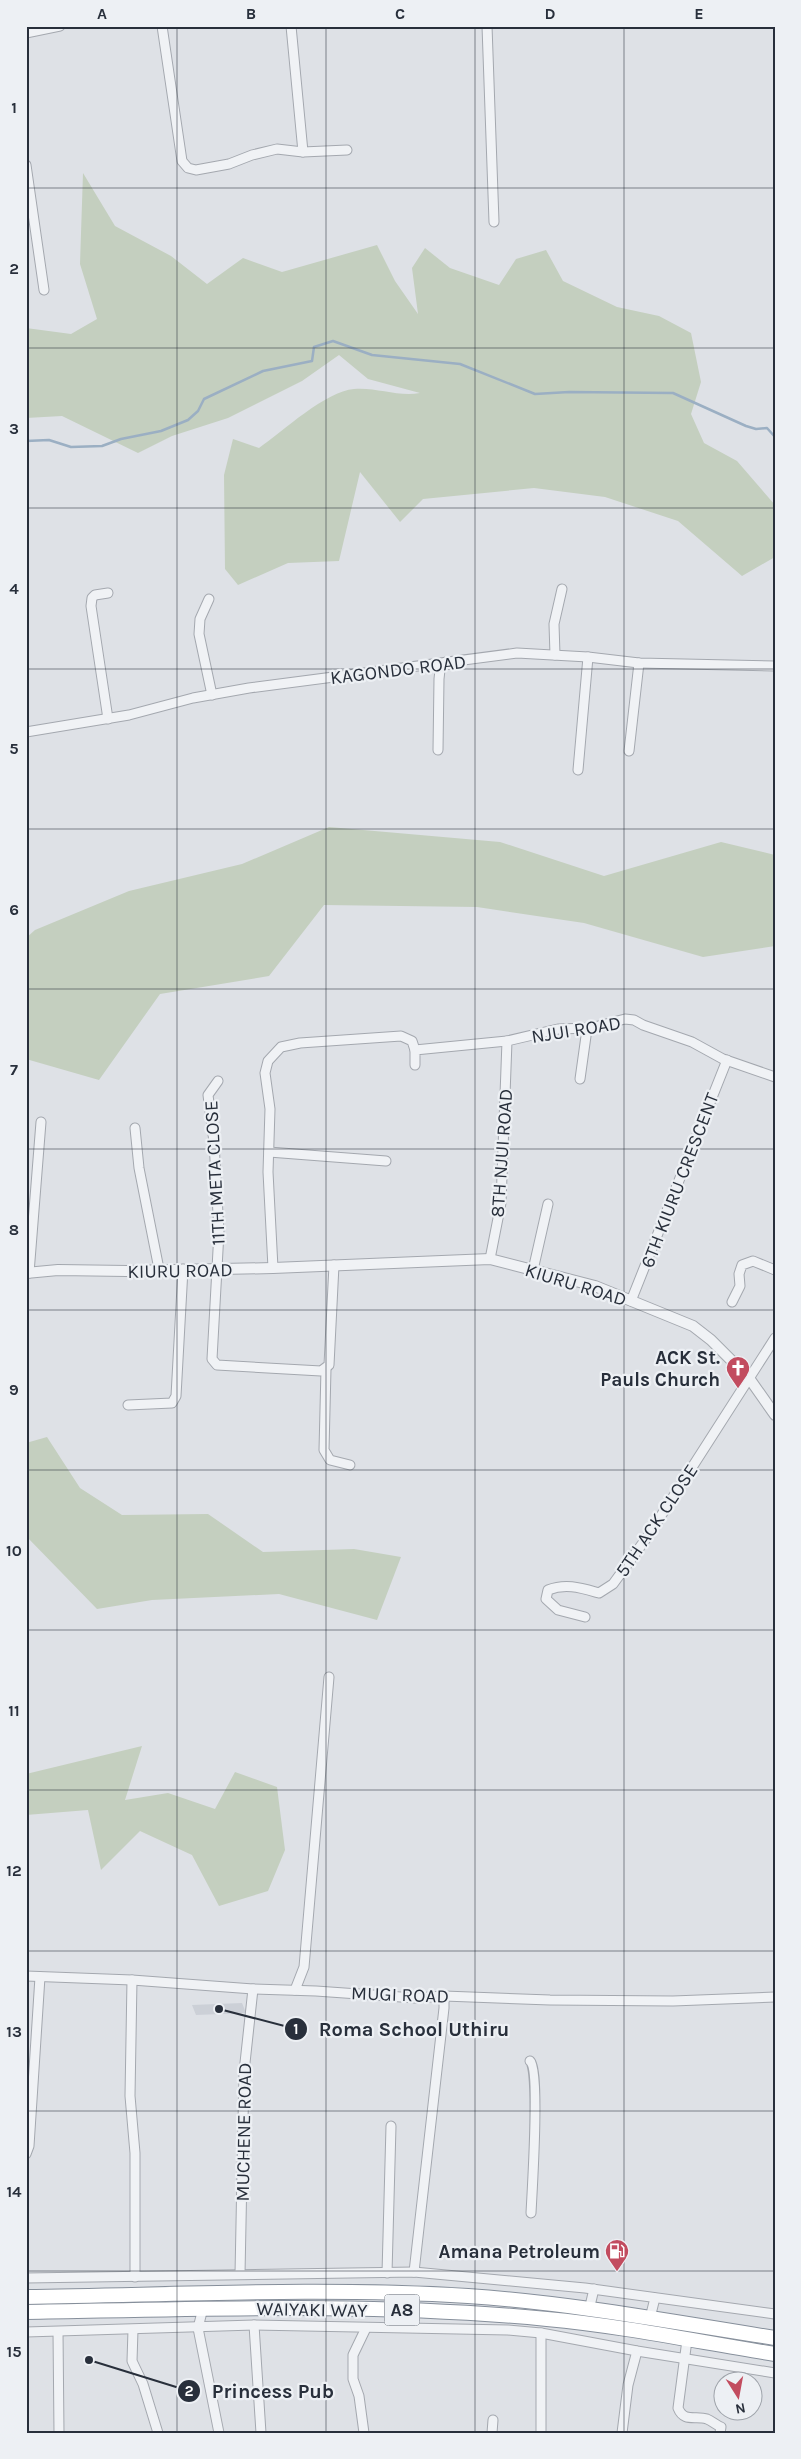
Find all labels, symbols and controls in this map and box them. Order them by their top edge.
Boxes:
text: A [97,4,107,23]
text: B [246,4,256,23]
text: C [395,4,405,23]
text: D [545,4,556,23]
text: E [694,4,704,23]
text: 1 [11,98,17,117]
text: 2 [9,259,19,278]
text: 3 [9,419,19,438]
text: 4 [9,579,19,598]
street label: KAGONDO ROAD [329,651,467,689]
text: 5 [9,739,19,758]
text: 6 [9,900,19,919]
street label: NJUI ROAD [530,1012,622,1048]
text: 7 [10,1060,18,1079]
street label: 8TH NJUI ROAD [487,1088,517,1218]
street label: 6TH KIURU CRESCENT [636,1089,724,1271]
street label: 11TH META CLOSE [200,1100,230,1246]
text: 8 [9,1220,19,1239]
street label: KIURU ROAD [127,1259,233,1283]
street label: KIURU ROAD [522,1259,629,1311]
place label: ACK St. Pauls Church [600,1347,720,1391]
church icon: ACK St. Pauls Church [725,1355,751,1389]
text: 9 [9,1380,19,1399]
street label: 5TH ACK CLOSE [611,1460,703,1581]
text: 10 [6,1541,22,1560]
text: 11 [8,1701,20,1720]
text: 12 [6,1861,22,1880]
street label: MUGI ROAD [351,1982,449,2008]
callout: Roma School Uthiru [283,2011,519,2046]
text: Roma School Uthiru [319,2018,509,2041]
text: 1 [293,2020,299,2038]
text: 13 [6,2022,22,2041]
street label: MUCHENE ROAD [232,2062,256,2202]
text: 14 [6,2182,22,2201]
fuel station icon: Amana Petroleum [604,2238,630,2272]
place label: Amana Petroleum [439,2241,600,2263]
road number: A8 [384,2294,420,2326]
street label: WAIYAKI WAY [256,2298,368,2322]
text: 15 [6,2342,22,2361]
north arrow [714,2372,764,2422]
callout: Princess Pub [177,2373,344,2408]
text: Princess Pub [212,2380,334,2403]
text: 2 [184,2382,194,2400]
text: N [734,2399,747,2418]

